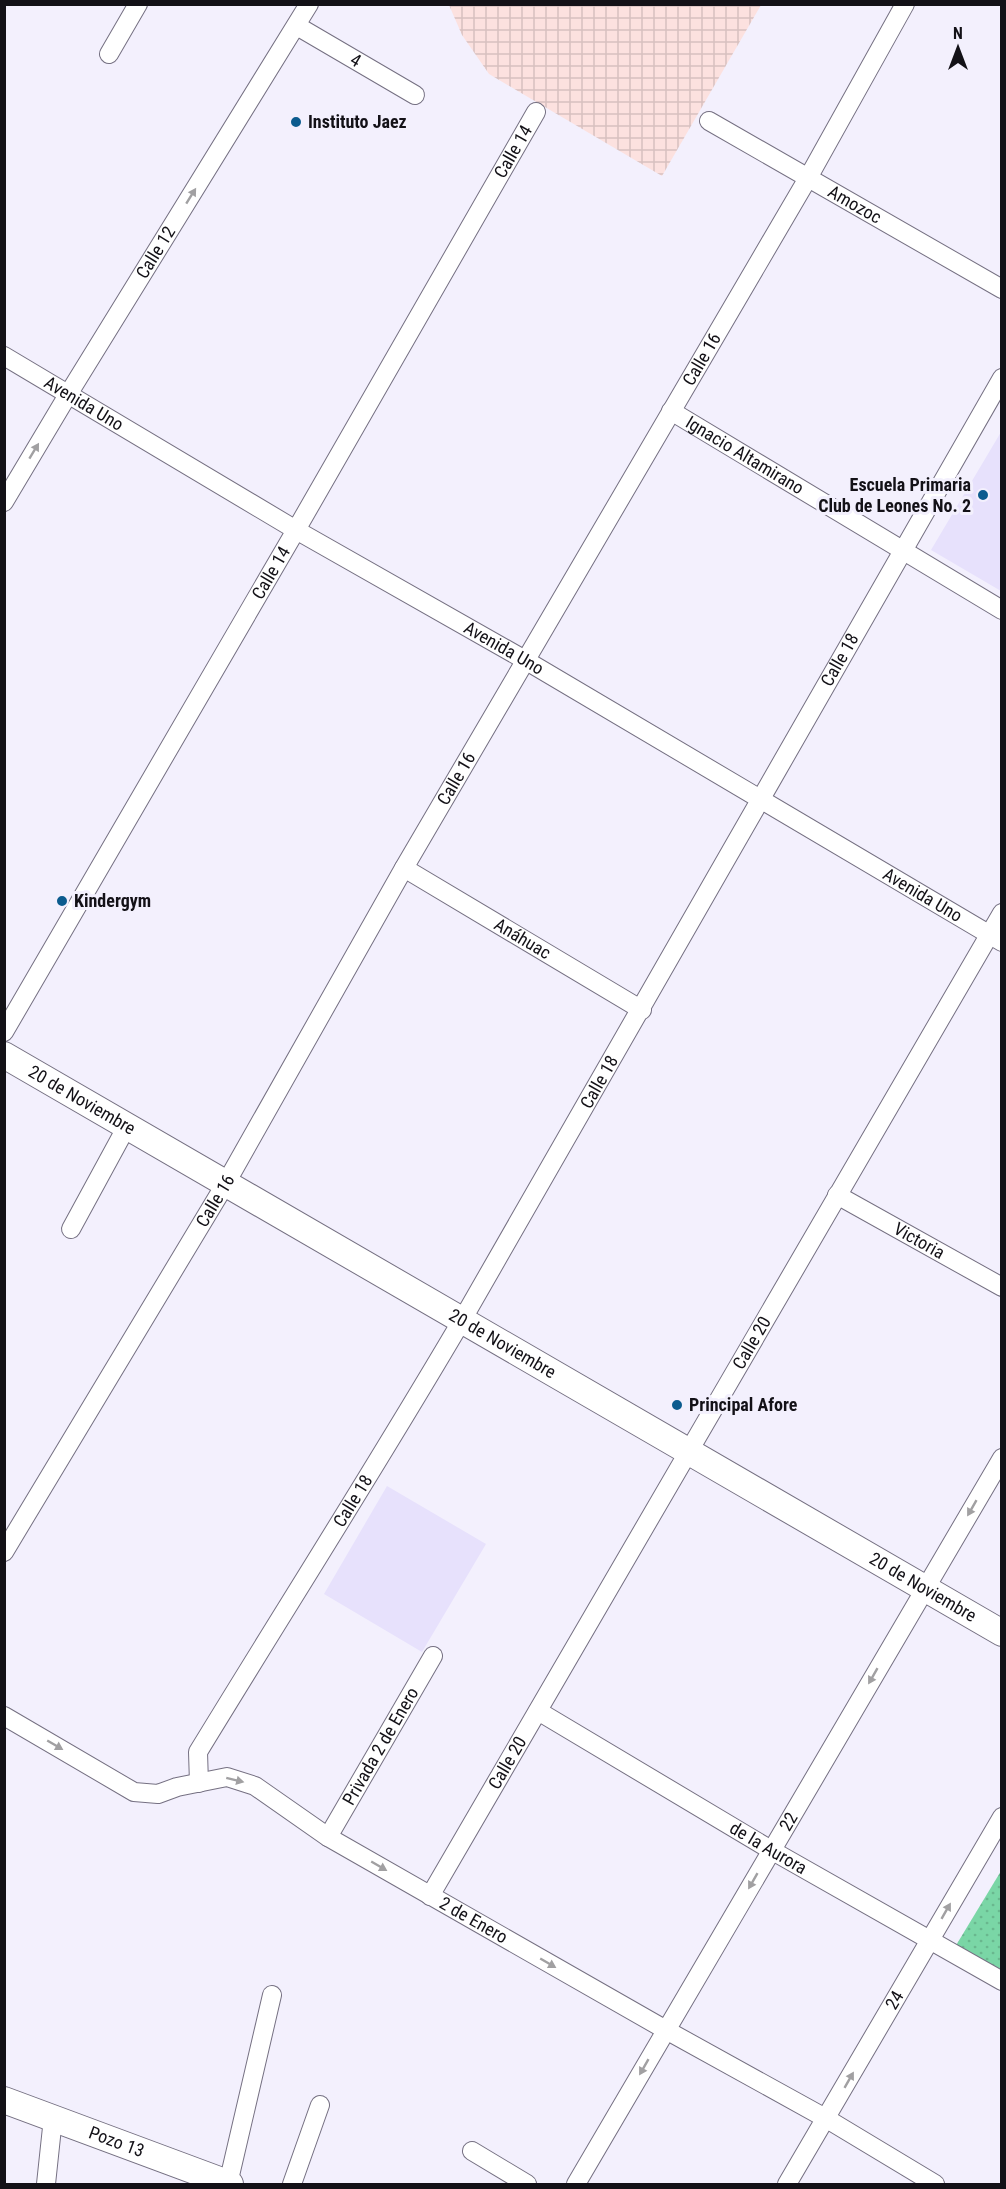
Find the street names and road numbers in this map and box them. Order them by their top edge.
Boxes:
street label: 4 [347,49,365,71]
street label: Calle 14 [489,121,536,182]
street label: Amozoc [825,181,885,228]
street label: Calle 12 [131,222,179,282]
street label: Calle 16 [678,329,725,389]
street label: Avenida Uno [41,372,128,435]
street label: Ignacio Altamirano [682,411,808,498]
street label: Calle 14 [247,543,294,603]
street label: Avenida Uno [461,617,548,679]
street label: Calle 18 [816,629,863,690]
street label: Calle 16 [432,748,479,808]
street label: Avenida Uno [879,863,966,926]
street label: Anáhuac [491,913,555,963]
street label: Calle 18 [575,1052,622,1112]
street label: 20 de Noviembre [25,1061,139,1139]
street label: Calle 16 [191,1171,239,1230]
street label: Victoria [890,1218,948,1263]
street label: 20 de Noviembre [446,1304,560,1382]
street label: Calle 20 [728,1312,775,1373]
street label: Calle 18 [328,1471,377,1531]
street label: 20 de Noviembre [866,1548,980,1626]
street label: Privada 2 de Enero [338,1683,423,1809]
street label: Calle 20 [483,1733,531,1793]
street label: 22 [775,1808,802,1834]
street label: de la Aurora [726,1817,811,1878]
street label: 2 de Enero [436,1892,512,1947]
street label: 24 [881,1987,908,2013]
street label: Pozo 13 [86,2121,147,2161]

